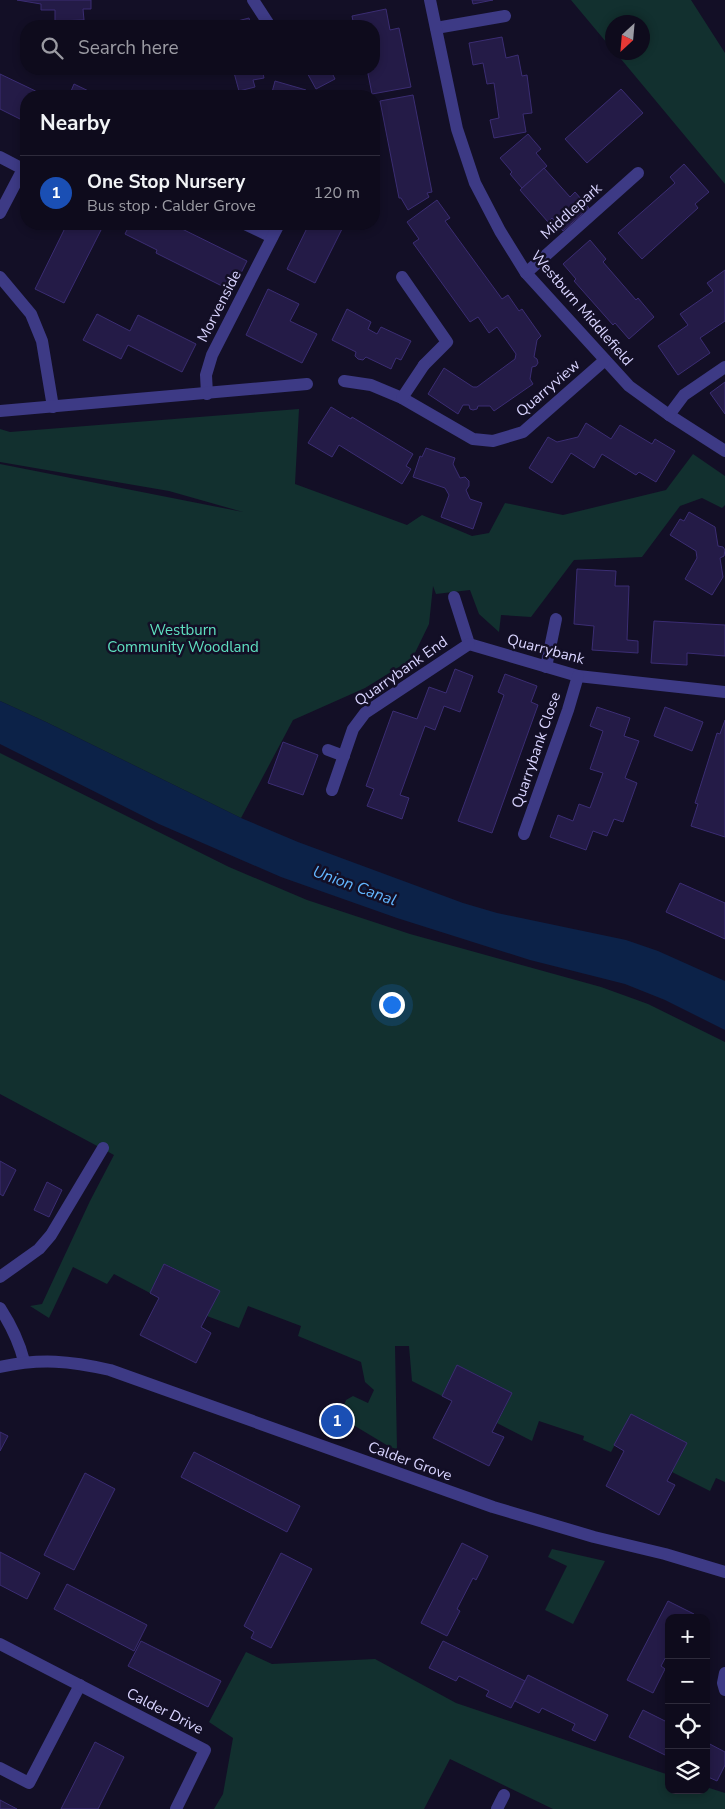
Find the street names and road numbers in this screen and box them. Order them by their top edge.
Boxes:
street label: Middlepark [536,178,606,244]
street label: Westburn Middlefield [526,246,638,370]
street label: Morvenside [192,266,246,346]
street label: Quarryview [512,354,585,421]
street label: Quarrybank [505,629,587,669]
street label: Quarrybank End [350,631,452,711]
street label: Quarrybank Close [507,689,565,811]
street label: Calder Grove [365,1437,455,1485]
street label: Calder Drive [123,1683,207,1739]

